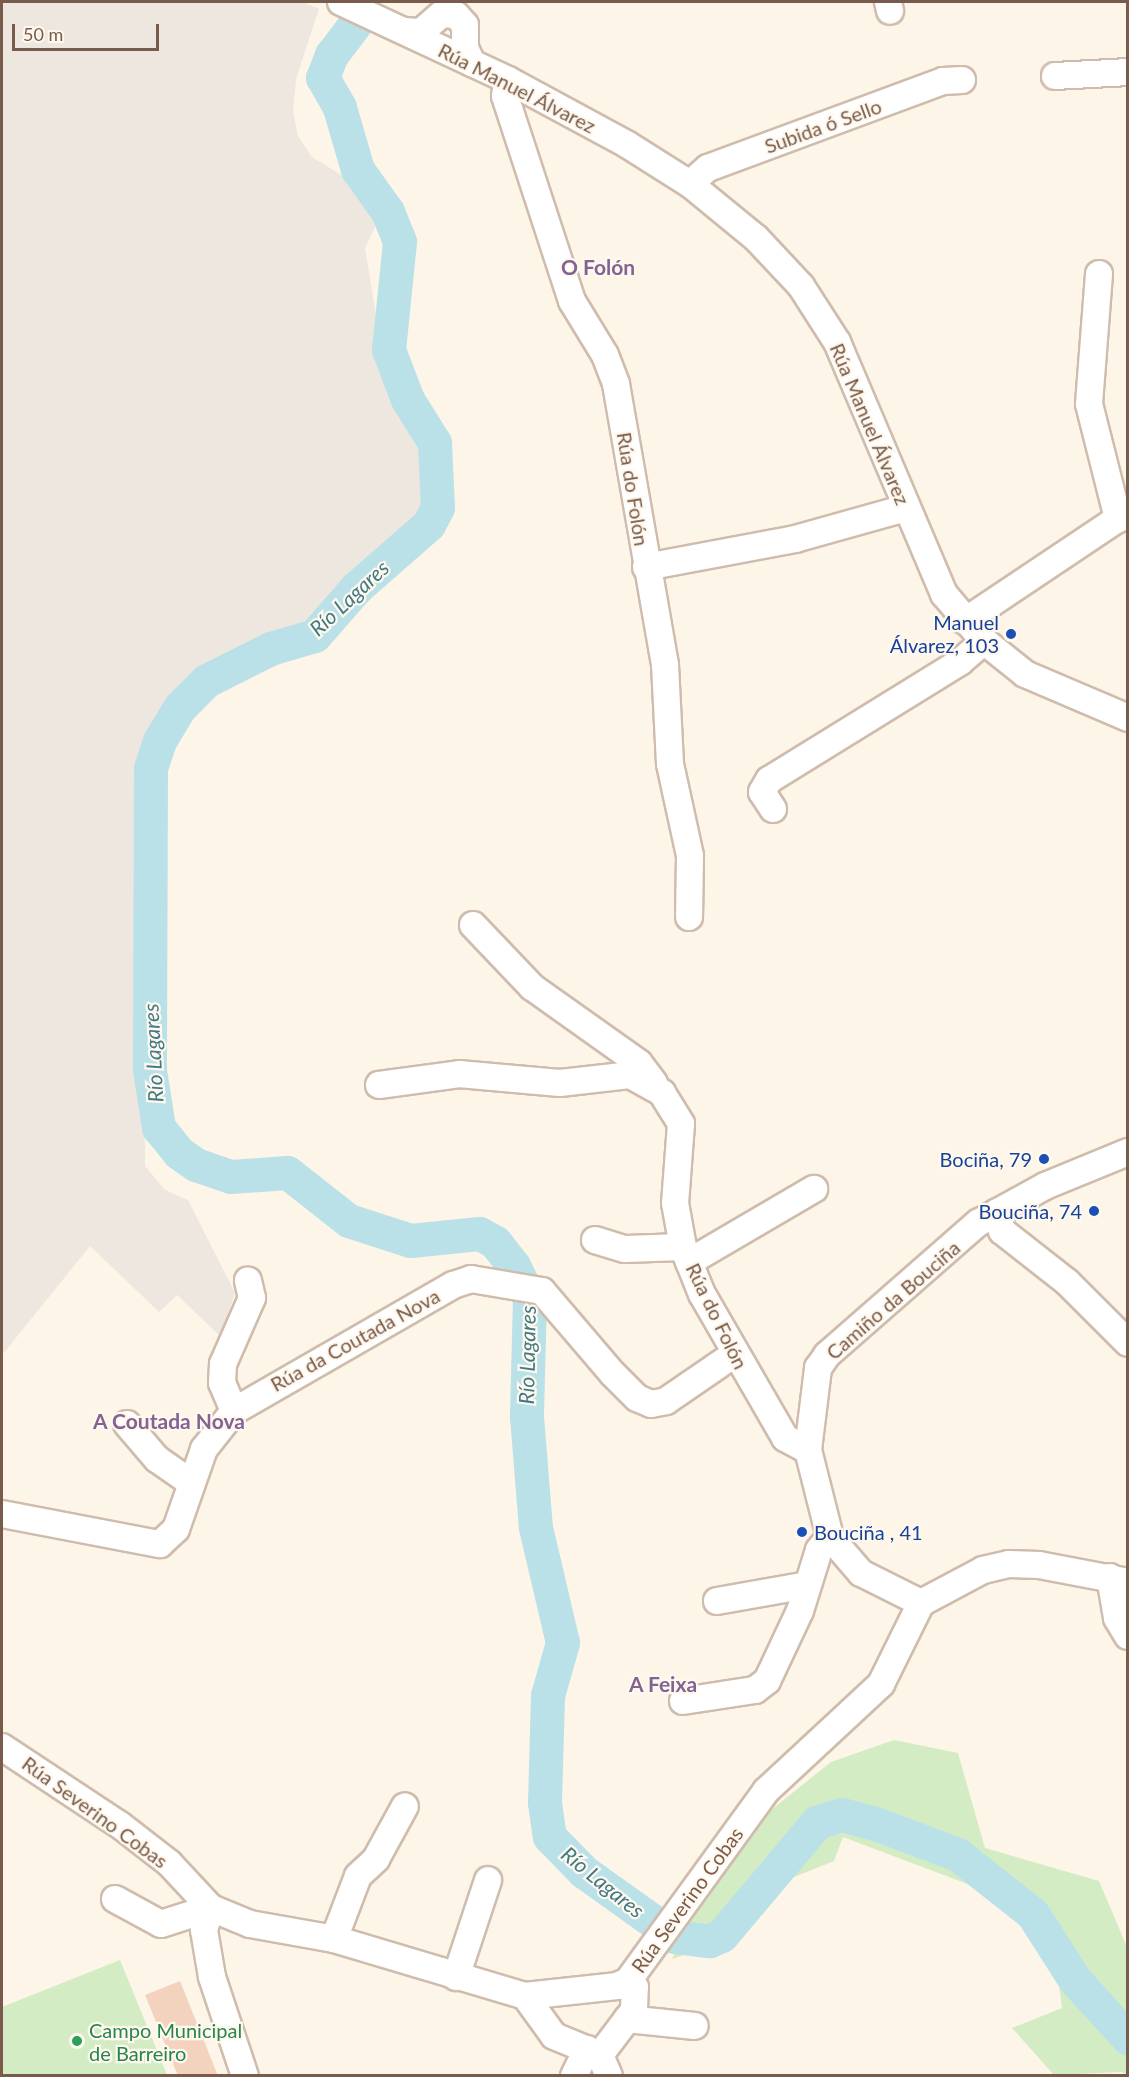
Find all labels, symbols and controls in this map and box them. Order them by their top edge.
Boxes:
scale bar [15,12,162,50]
text: 50 m [23,23,63,45]
street label: Rúa Manuel Álvarez [434,38,600,138]
street label: Subida ó Sello [761,94,885,158]
district label: O Folón [561,254,635,280]
street label: Rúa Manuel Álvarez [825,339,915,509]
street label: Rúa do Folón [612,430,654,548]
water label: Río Lagares [304,555,394,641]
place label: Manuel Álvarez, 103 [890,610,999,657]
marker: Manuel Álvarez, 103 [1004,627,1018,641]
water label: Río Lagares [138,1003,168,1103]
place label: Bociña, 79 [940,1147,1032,1171]
marker: Bociña, 79 [1037,1152,1051,1166]
place label: Bouciña, 74 [978,1199,1082,1223]
marker: Bouciña, 74 [1087,1204,1101,1218]
street label: Camiño da Bouciña [821,1235,965,1365]
street label: Rúa do Folón [681,1259,753,1373]
street label: Rúa da Coutada Nova [266,1284,444,1396]
water label: Río Lagares [514,1305,540,1405]
district label: A Coutada Nova [93,1408,245,1434]
place label: Bouciña , 41 [814,1520,923,1544]
marker: Bouciña , 41 [795,1525,809,1539]
district label: A Feixa [629,1671,697,1697]
street label: Rúa Severino Cobas [18,1751,172,1873]
street label: Rúa Severino Cobas [626,1823,748,1977]
water label: Río Lagares [557,1841,649,1923]
place label: Campo Municipal de Barreiro [89,2018,242,2065]
marker: Campo Municipal de Barreiro [70,2034,84,2048]

